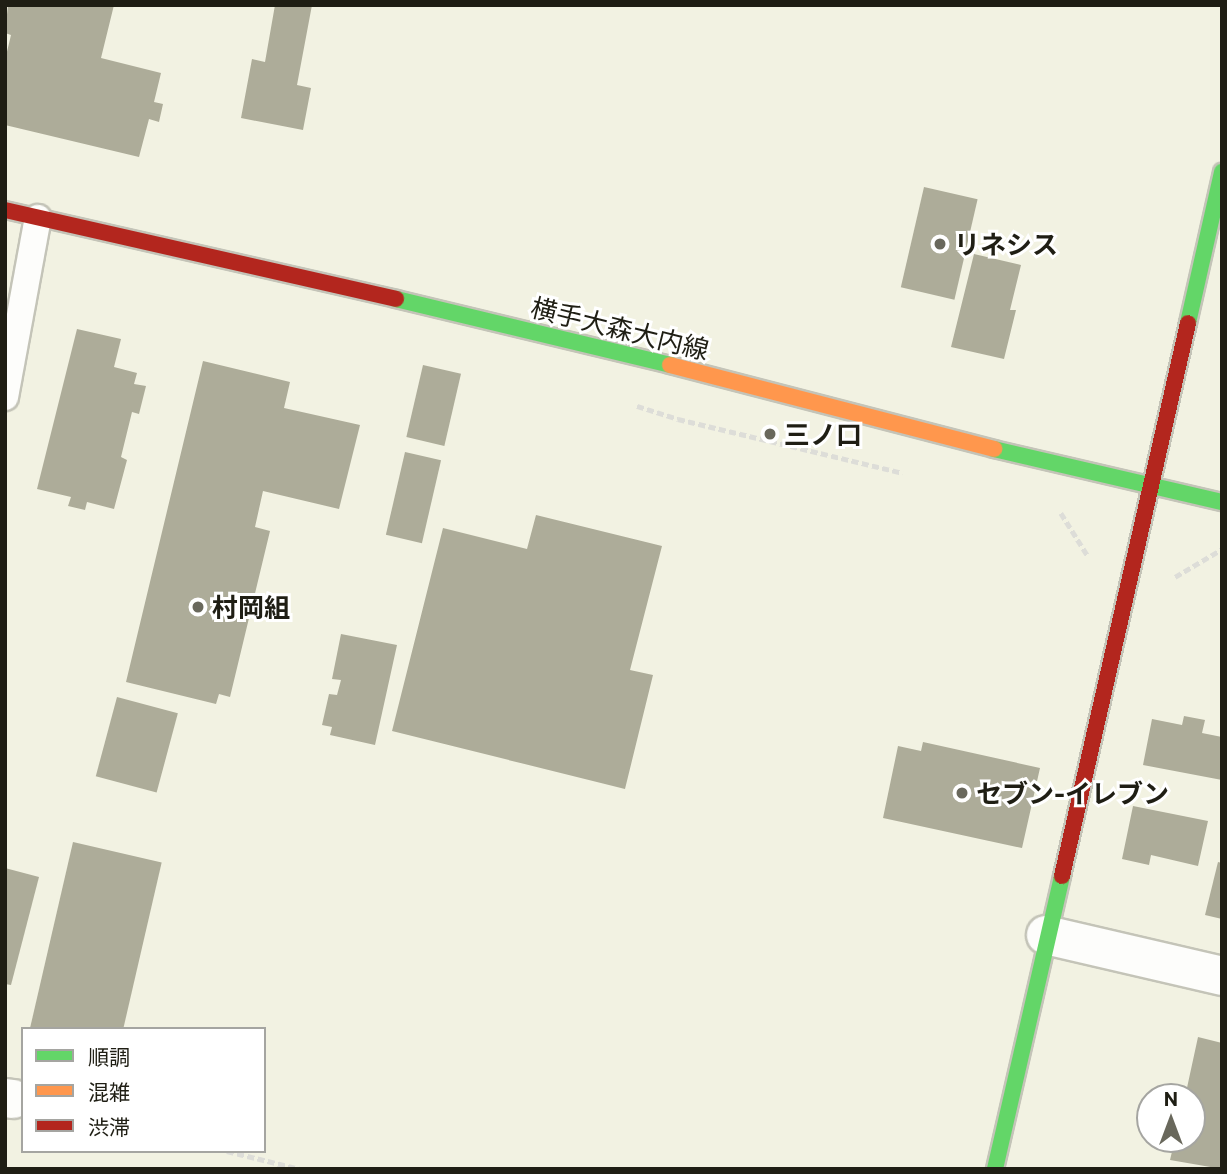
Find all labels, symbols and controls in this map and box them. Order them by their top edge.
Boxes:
place label: リネシス [954,228,1058,260]
marker: リネシス [932,236,948,252]
street label: 横手大森大内線 [528,291,712,365]
place label: 三ノ口 [784,418,862,450]
marker: 三ノ口 [762,426,778,442]
place label: 村岡組 [212,591,290,623]
marker: 村岡組 [190,599,206,615]
place label: セブン-イレブン [976,777,1169,809]
marker: セブン-イレブン [954,785,970,801]
legend [21,1027,266,1153]
text: 順調 [88,1044,130,1069]
text: 混雑 [88,1079,130,1104]
north arrow [1136,1083,1206,1153]
text: N [1164,1087,1178,1110]
text: 渋滞 [88,1114,130,1139]

